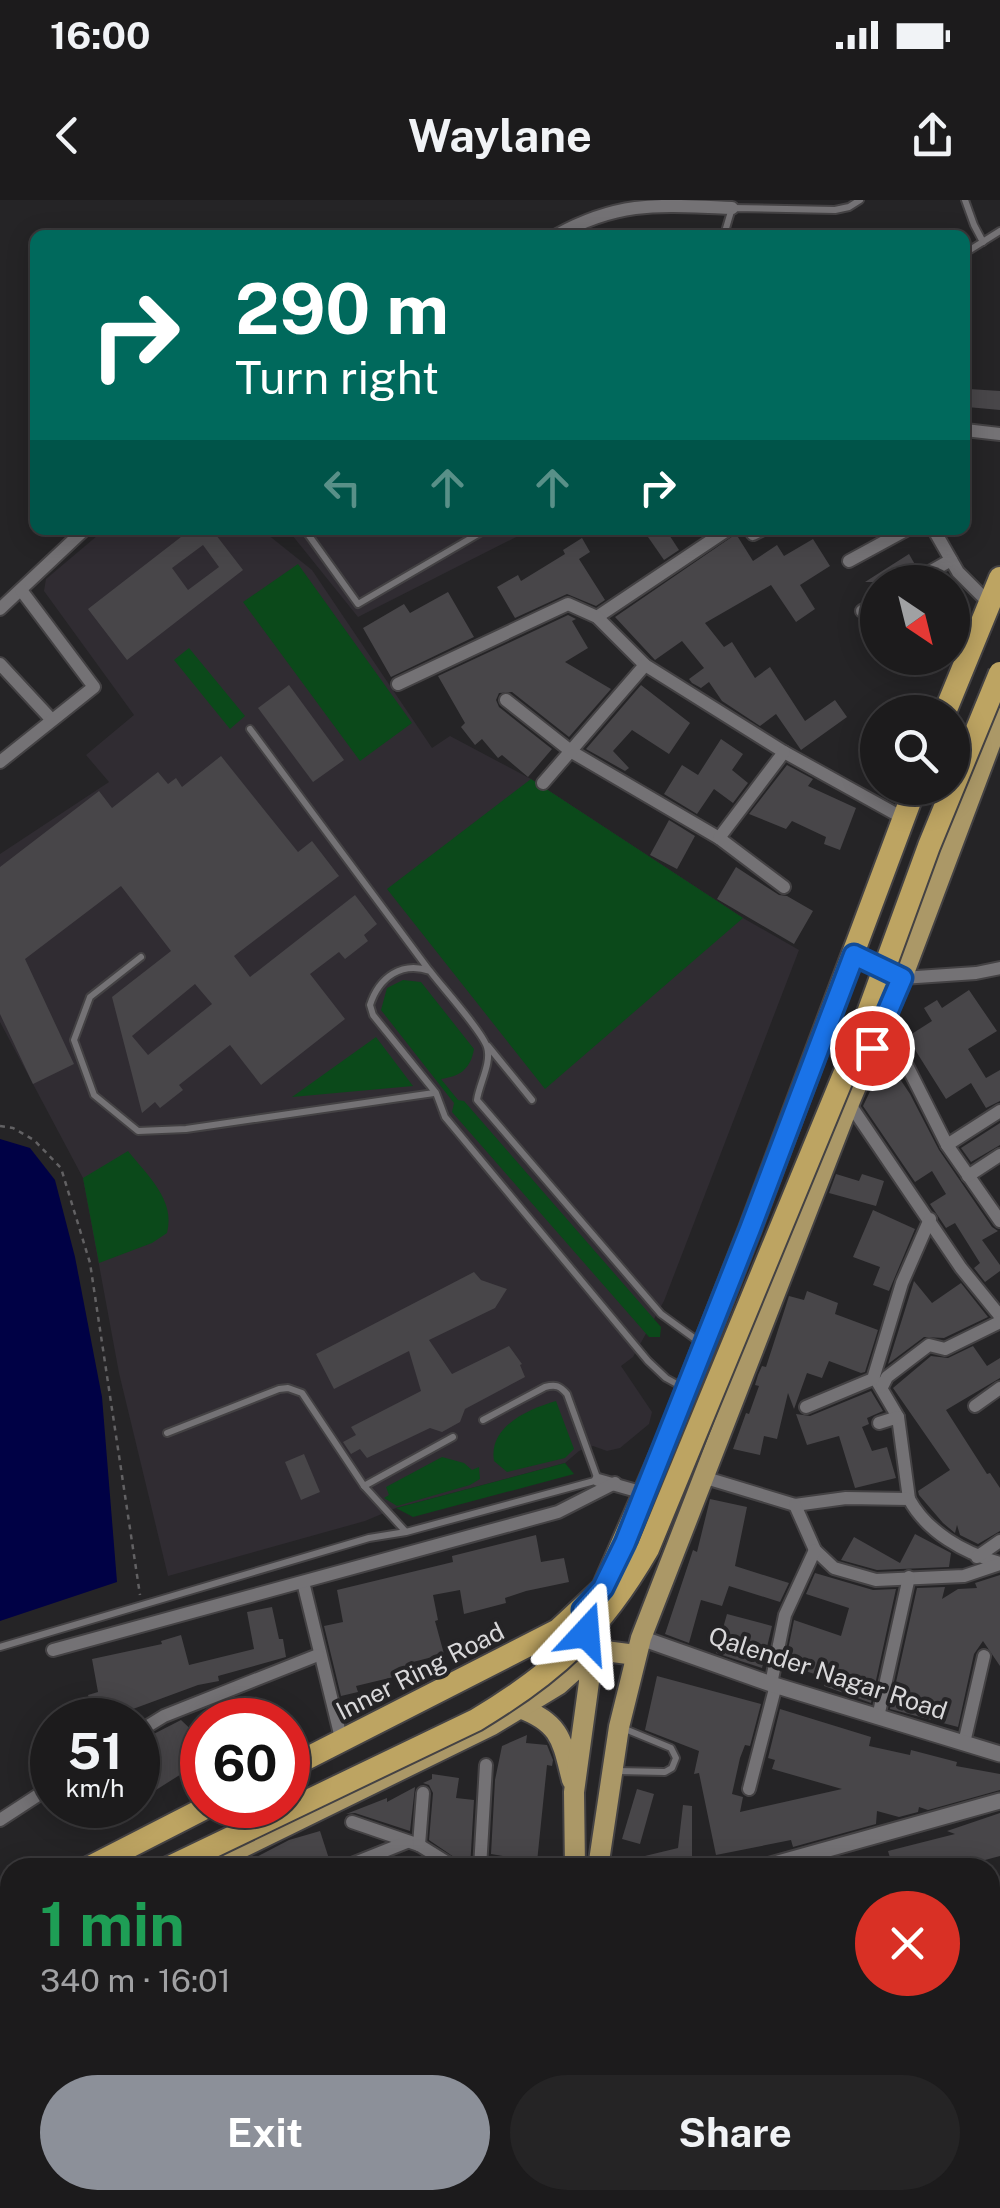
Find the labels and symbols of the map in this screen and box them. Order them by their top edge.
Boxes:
north arrow [860,565,970,675]
pin [830,1006,915,1091]
position arrow [534,1581,638,1685]
street label: Inner Ring Road [331,1616,509,1726]
street label: Qalender Nagar Road [705,1620,951,1726]
speed limit sign: 60 [180,1698,310,1828]

